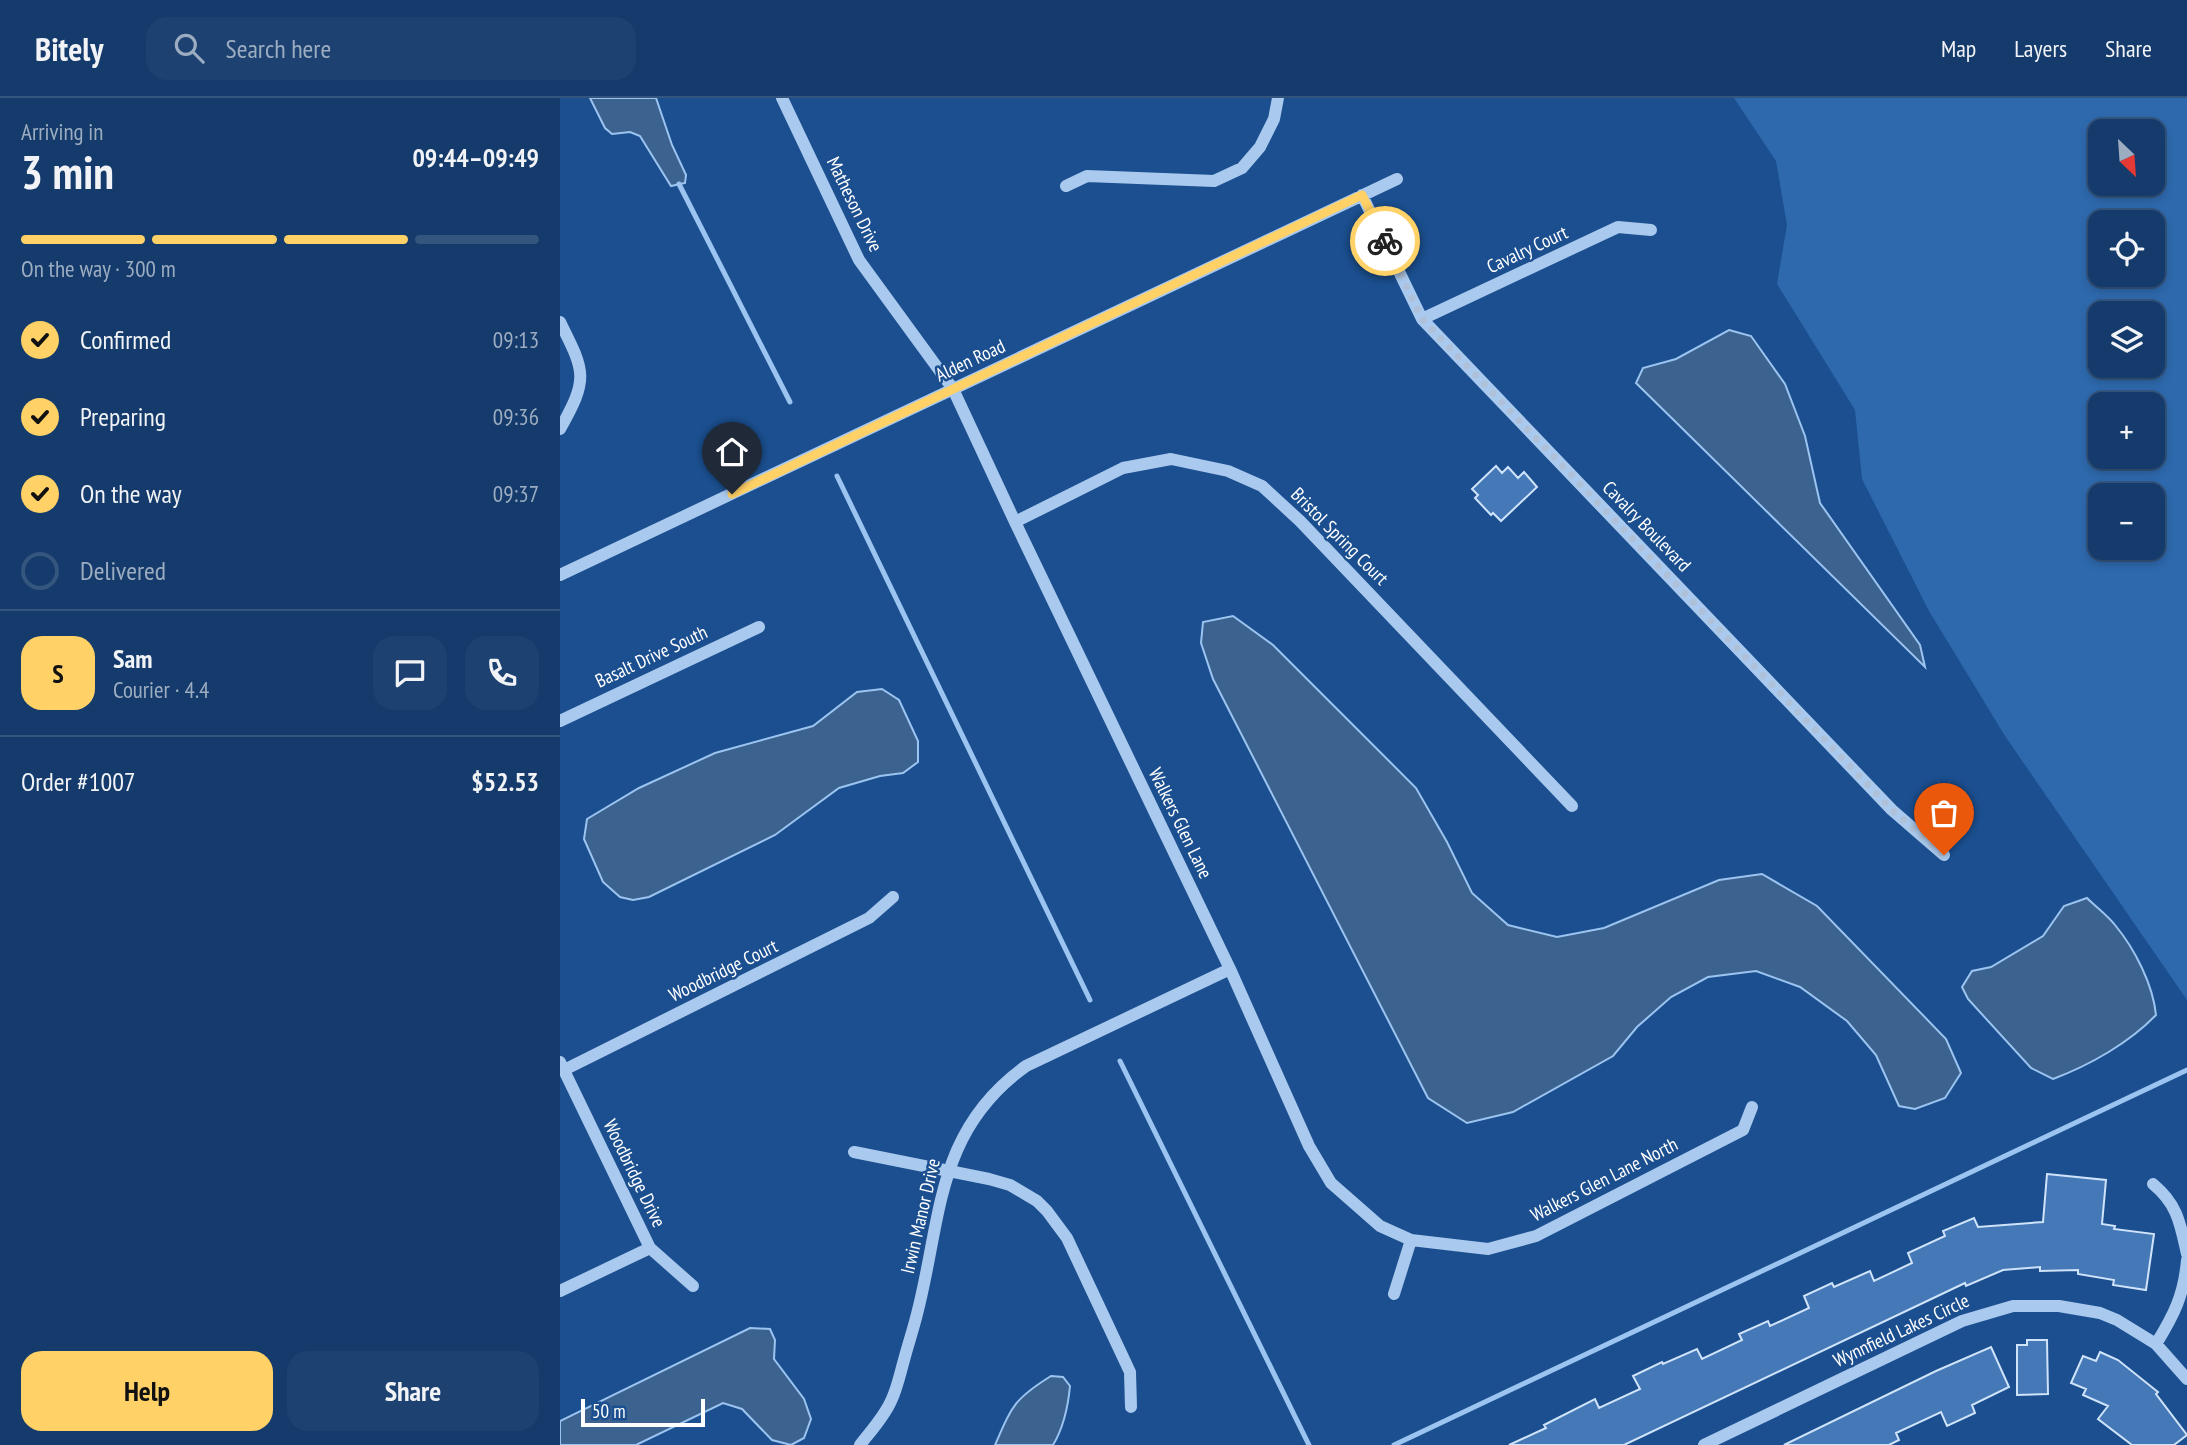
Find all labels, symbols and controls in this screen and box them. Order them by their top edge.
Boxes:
search box [146,17,636,80]
text: Bitely [35,27,104,70]
icon: search [170,29,208,67]
text: Search here [226,32,331,65]
text: Map [1941,33,1976,64]
text: Layers [2014,33,2067,64]
text: Share [2105,33,2152,64]
text: Arriving in [21,117,103,146]
north arrow [2088,119,2165,196]
map controls [2088,119,2165,560]
text: 09:44–09:49 [412,141,539,174]
text: 3 min [21,142,114,202]
street label: Matheson Drive [822,153,888,256]
courier [1350,206,1420,276]
button: locate [2088,210,2165,287]
street label: Cavalry Court [1483,219,1572,278]
icon: bike [1366,222,1404,260]
text: On the way · 300 m [21,254,176,283]
button: layers [2088,301,2165,378]
icon: check [21,321,59,359]
text: Confirmed [80,323,171,356]
text: 09:13 [493,325,539,354]
street label: Alden Road [931,333,1009,387]
button: + [2088,392,2165,469]
icon: check [21,398,59,436]
text: Preparing [80,400,166,433]
text: 09:36 [493,402,539,431]
pin [702,422,762,494]
icon: home [713,433,751,471]
icon: check [21,475,59,513]
street label: Cavalry Boulevard [1598,476,1696,576]
text: On the way [80,477,182,510]
text: 09:37 [493,479,539,508]
street label: Bristol Spring Court [1286,482,1394,590]
button: − [2088,483,2165,560]
text: Delivered [80,554,166,587]
street label: Basalt Drive South [591,620,711,692]
button: chat [373,636,447,710]
button: phone [465,636,539,710]
text: Sam [113,642,152,675]
text: S [52,657,64,690]
text: Courier · 4.4 [113,675,209,704]
street label: Walkers Glen Lane [1144,764,1218,882]
text: Order #1007 [21,765,136,798]
text: $52.53 [471,765,539,798]
pin [1914,783,1974,855]
icon: bag [1925,794,1963,832]
street label: Woodbridge Court [665,933,782,1007]
street label: Woodbridge Drive [599,1115,672,1231]
street label: Walkers Glen Lane North [1526,1132,1682,1226]
street label: Irwin Manor Drive [895,1156,945,1276]
street label: Wynnfield Lakes Circle [1829,1288,1973,1372]
button: Help [21,1351,273,1431]
button: Share [287,1351,539,1431]
scale bar [581,1396,705,1428]
text: 50 m [592,1399,626,1423]

